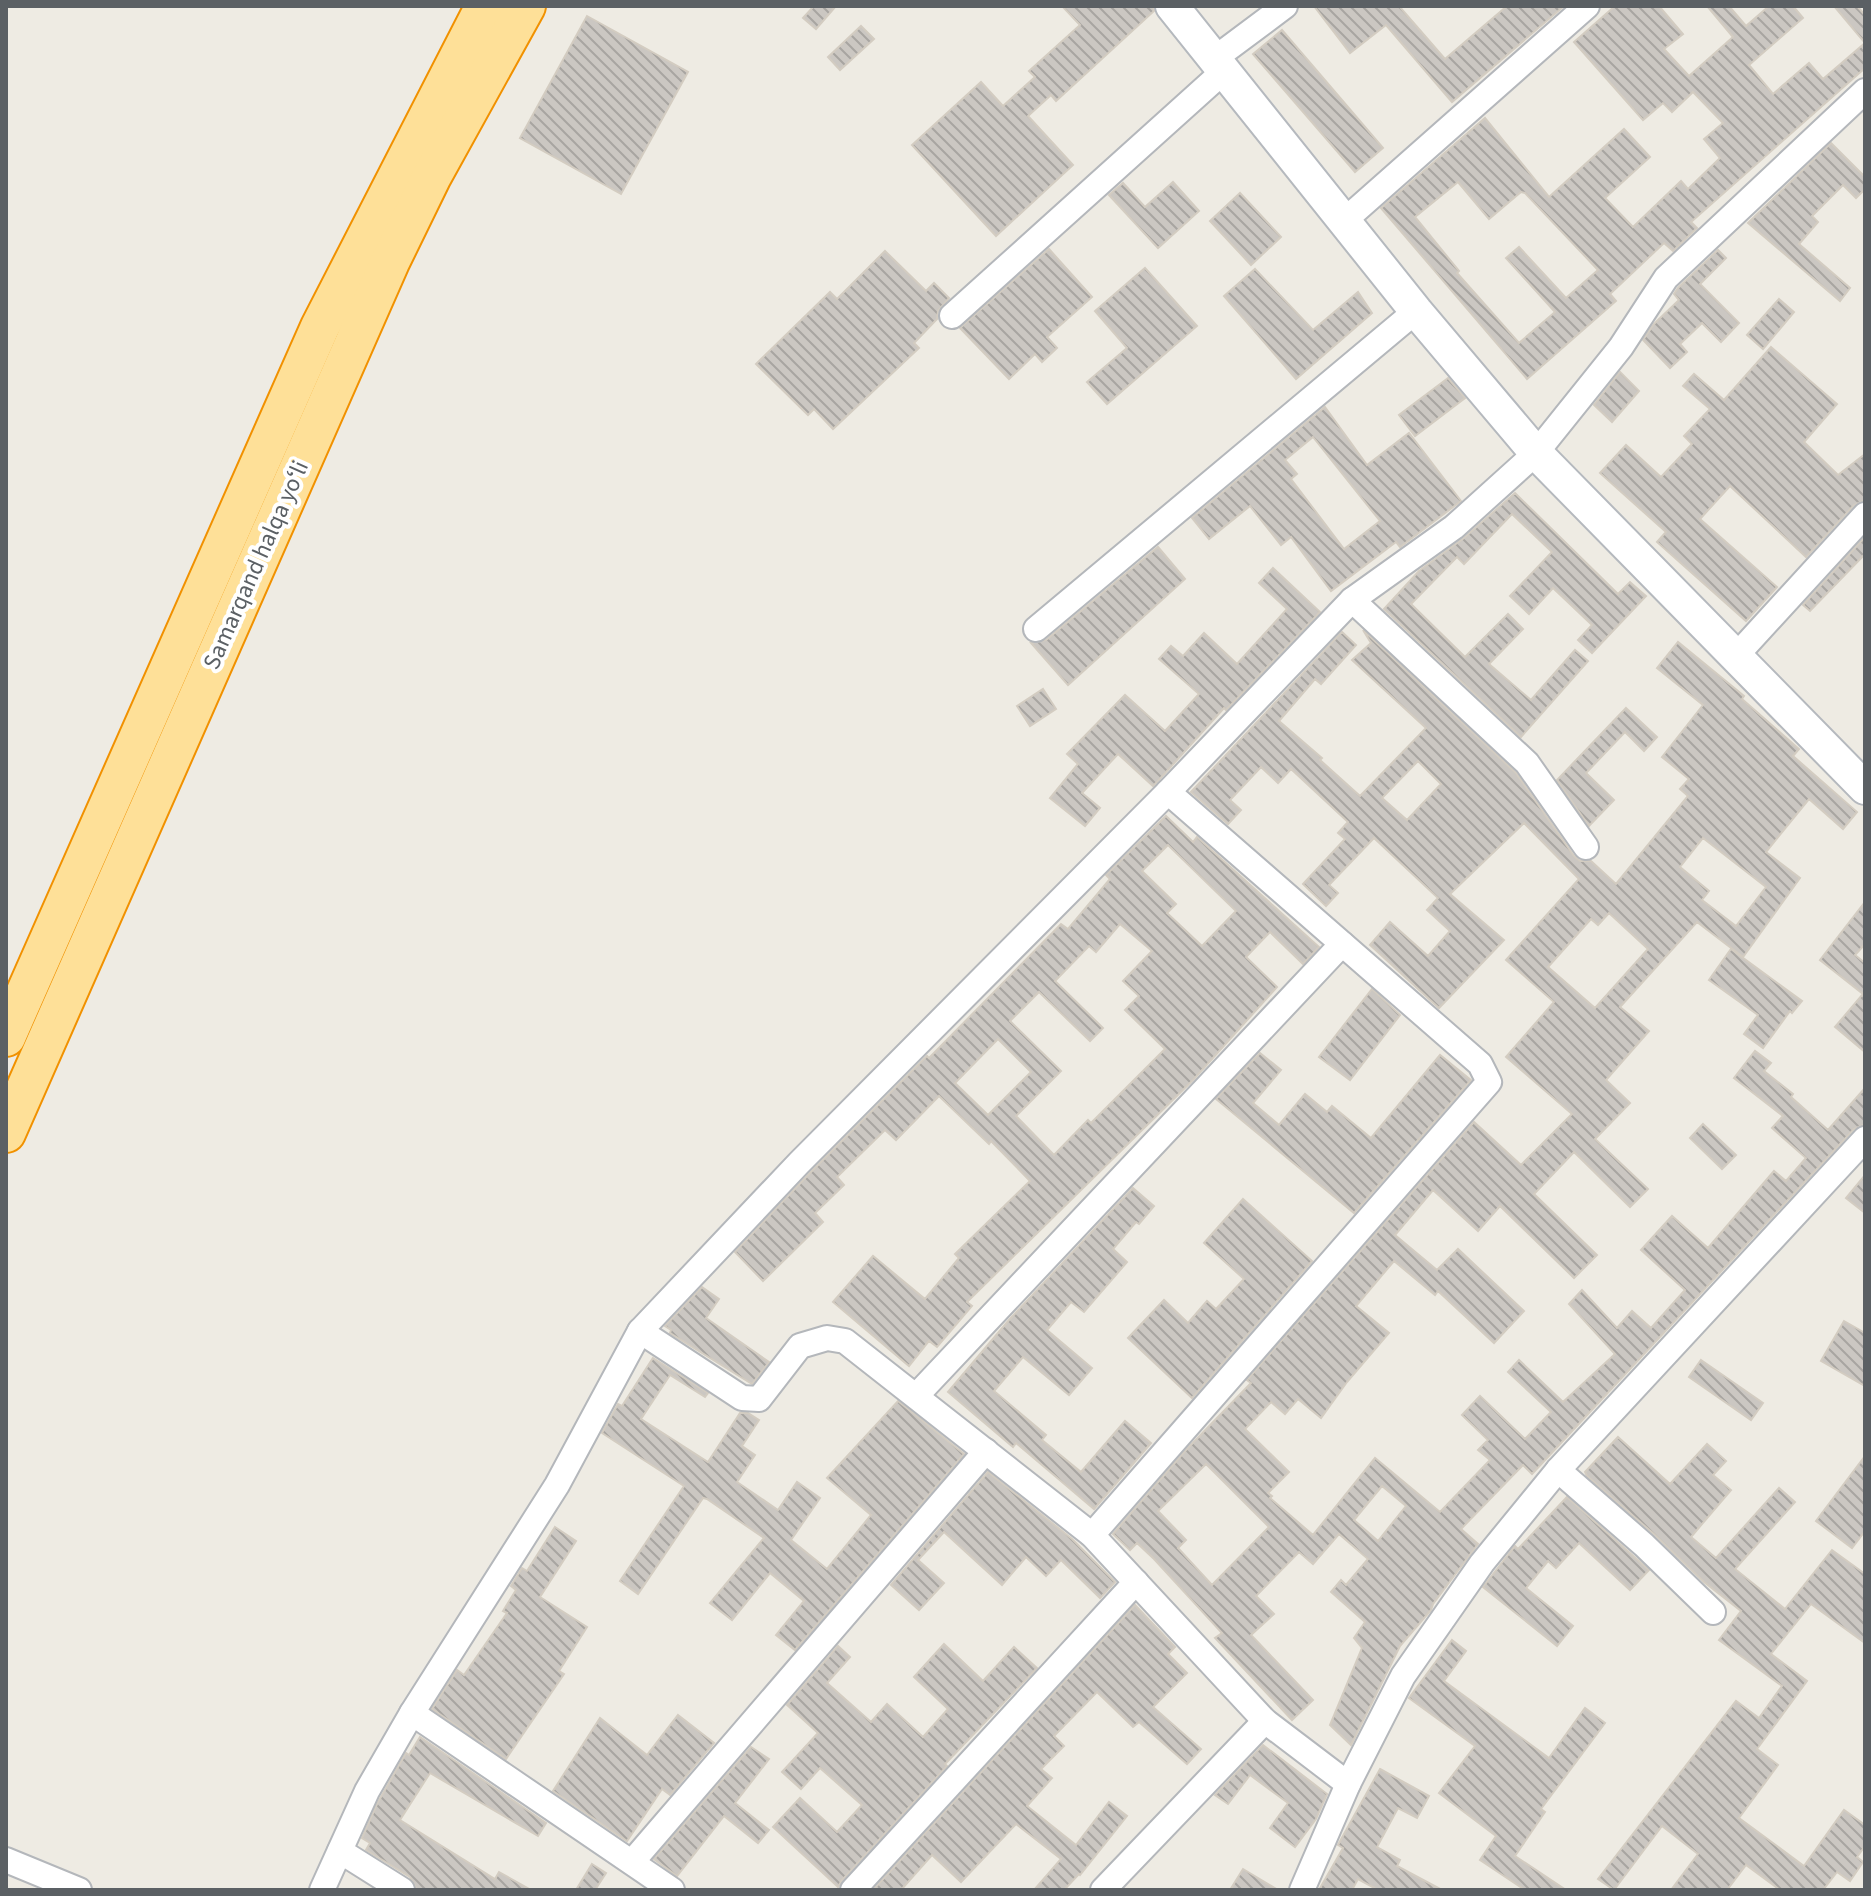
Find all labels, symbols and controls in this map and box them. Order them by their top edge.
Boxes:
street label: Samarqand halqa yoʻli [194,455,318,675]

